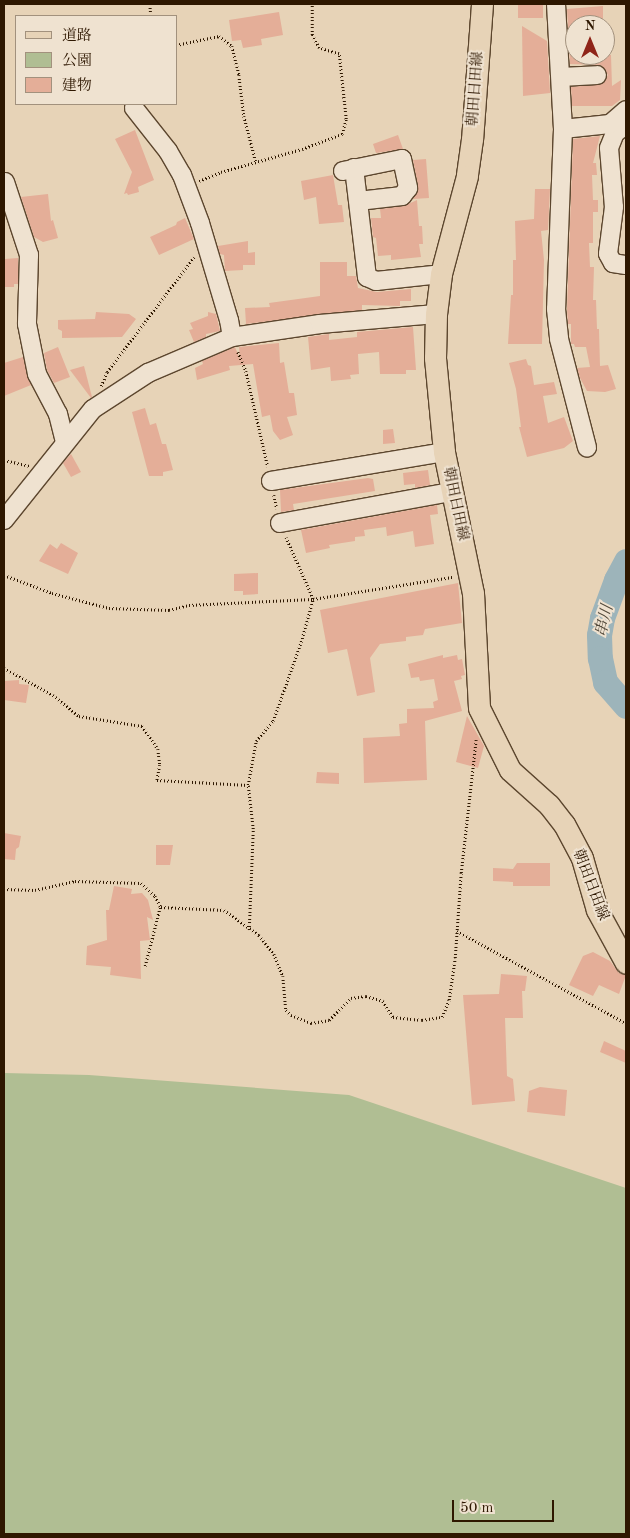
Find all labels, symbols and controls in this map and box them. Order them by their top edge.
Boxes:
legend [15,15,178,105]
north arrow [565,15,615,65]
text: N [585,19,595,33]
text: 道路 [62,29,92,44]
street label: 朝田日田線 [464,51,488,127]
text: 公園 [62,54,92,69]
text: 建物 [62,79,92,94]
street label: 朝田日田線 [438,465,472,543]
water label: 串川 [592,603,618,639]
street label: 朝田日田線 [568,847,612,923]
scale bar [455,1490,558,1522]
text: 50 m [460,1501,494,1516]

